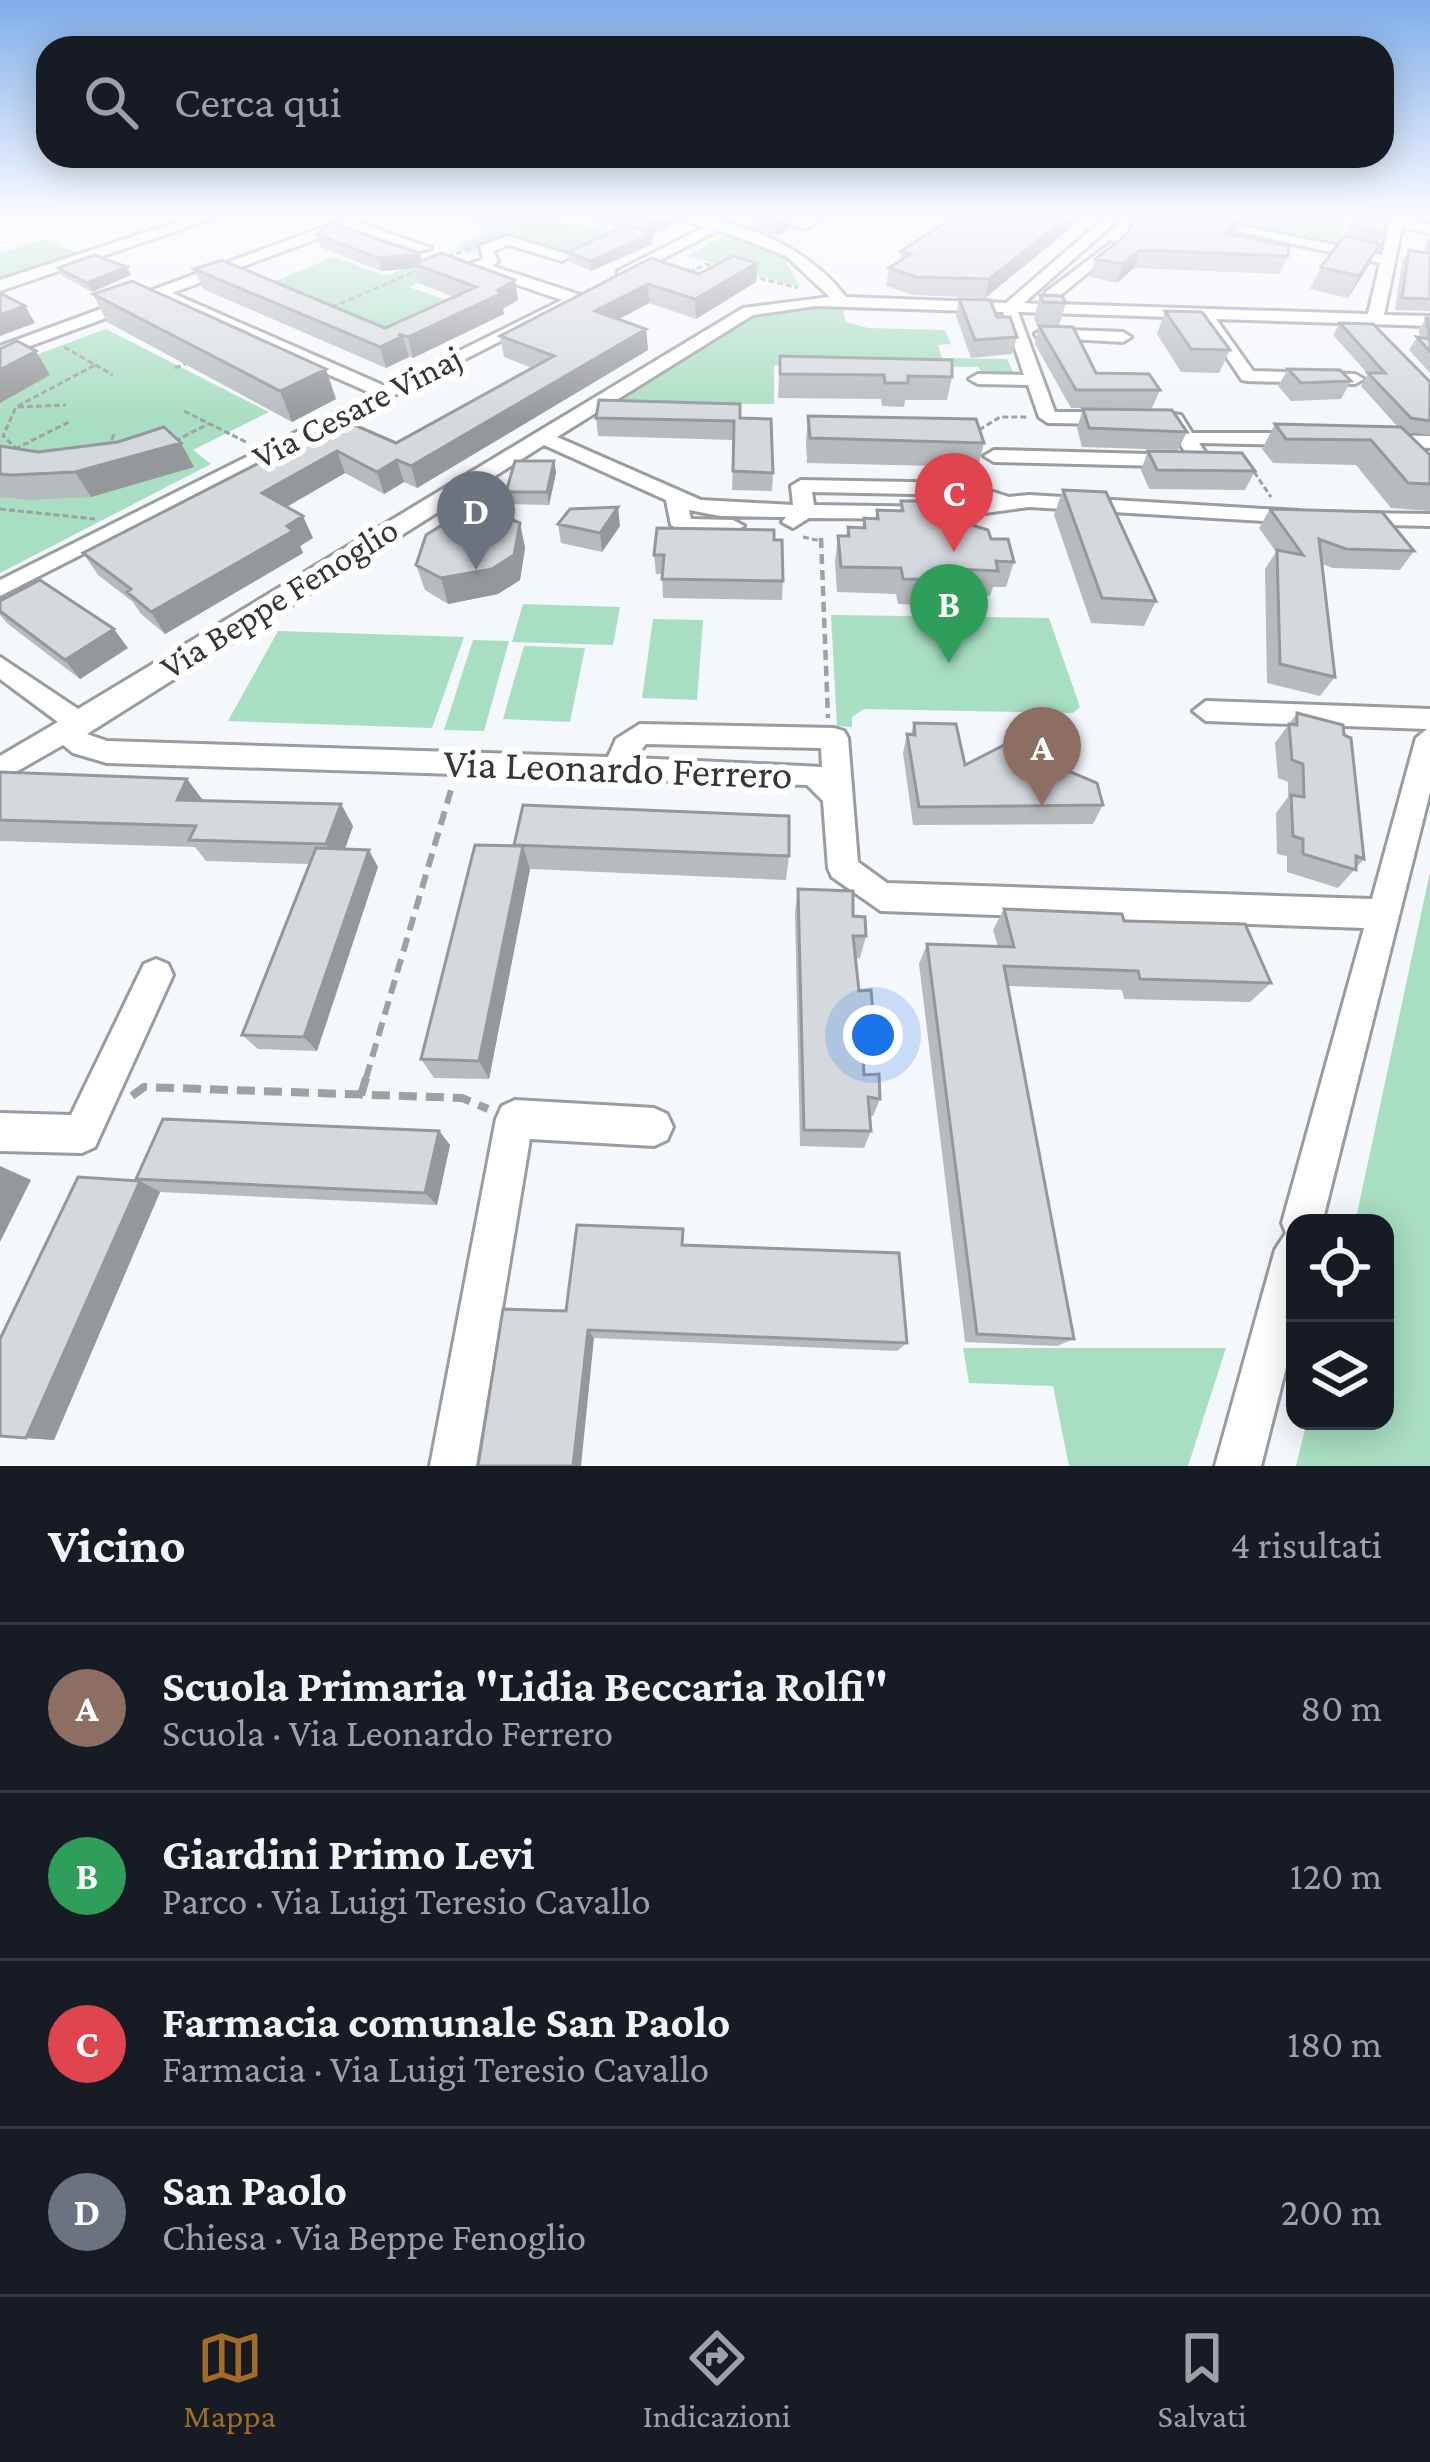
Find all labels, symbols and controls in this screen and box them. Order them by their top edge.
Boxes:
search box [36,36,1394,168]
icon: search [78,69,144,135]
text: Cerca qui [174,77,342,127]
street label: Via Cesare Vinaj [246,337,468,477]
pin: C [915,453,993,552]
pin: D [437,471,515,570]
street label: Via Beppe Fenoglio [153,509,405,687]
pin: B [910,564,988,663]
pin: A [1003,707,1081,806]
street label: Via Leonardo Ferrero [443,738,793,798]
your location [843,1005,903,1065]
map controls [1286,1214,1394,1430]
button: locate [1286,1214,1394,1322]
button: layers [1286,1322,1394,1430]
text: Vicino [48,1516,186,1573]
text: 4 risultati [1231,1523,1382,1566]
text: Scuola Primaria "Lidia Beccaria Rolfi" [162,1661,888,1711]
text: A [75,1686,99,1729]
text: 80 m [1300,1686,1382,1729]
text: Scuola · Via Leonardo Ferrero [162,1711,613,1754]
text: Giardini Primo Levi [162,1829,534,1879]
text: B [76,1854,98,1897]
text: 120 m [1290,1854,1382,1897]
text: Parco · Via Luigi Teresio Cavallo [162,1879,651,1922]
text: Farmacia comunale San Paolo [162,1997,731,2047]
text: C [75,2022,99,2065]
text: 180 m [1287,2022,1382,2065]
text: Farmacia · Via Luigi Teresio Cavallo [162,2047,709,2090]
text: San Paolo [162,2165,347,2215]
text: D [74,2190,100,2233]
text: 200 m [1281,2190,1382,2233]
text: Chiesa · Via Beppe Fenoglio [162,2215,586,2258]
tab: Mappa [183,2325,276,2434]
tab: Indicazioni [643,2325,791,2434]
tab: Salvati [1157,2325,1247,2434]

